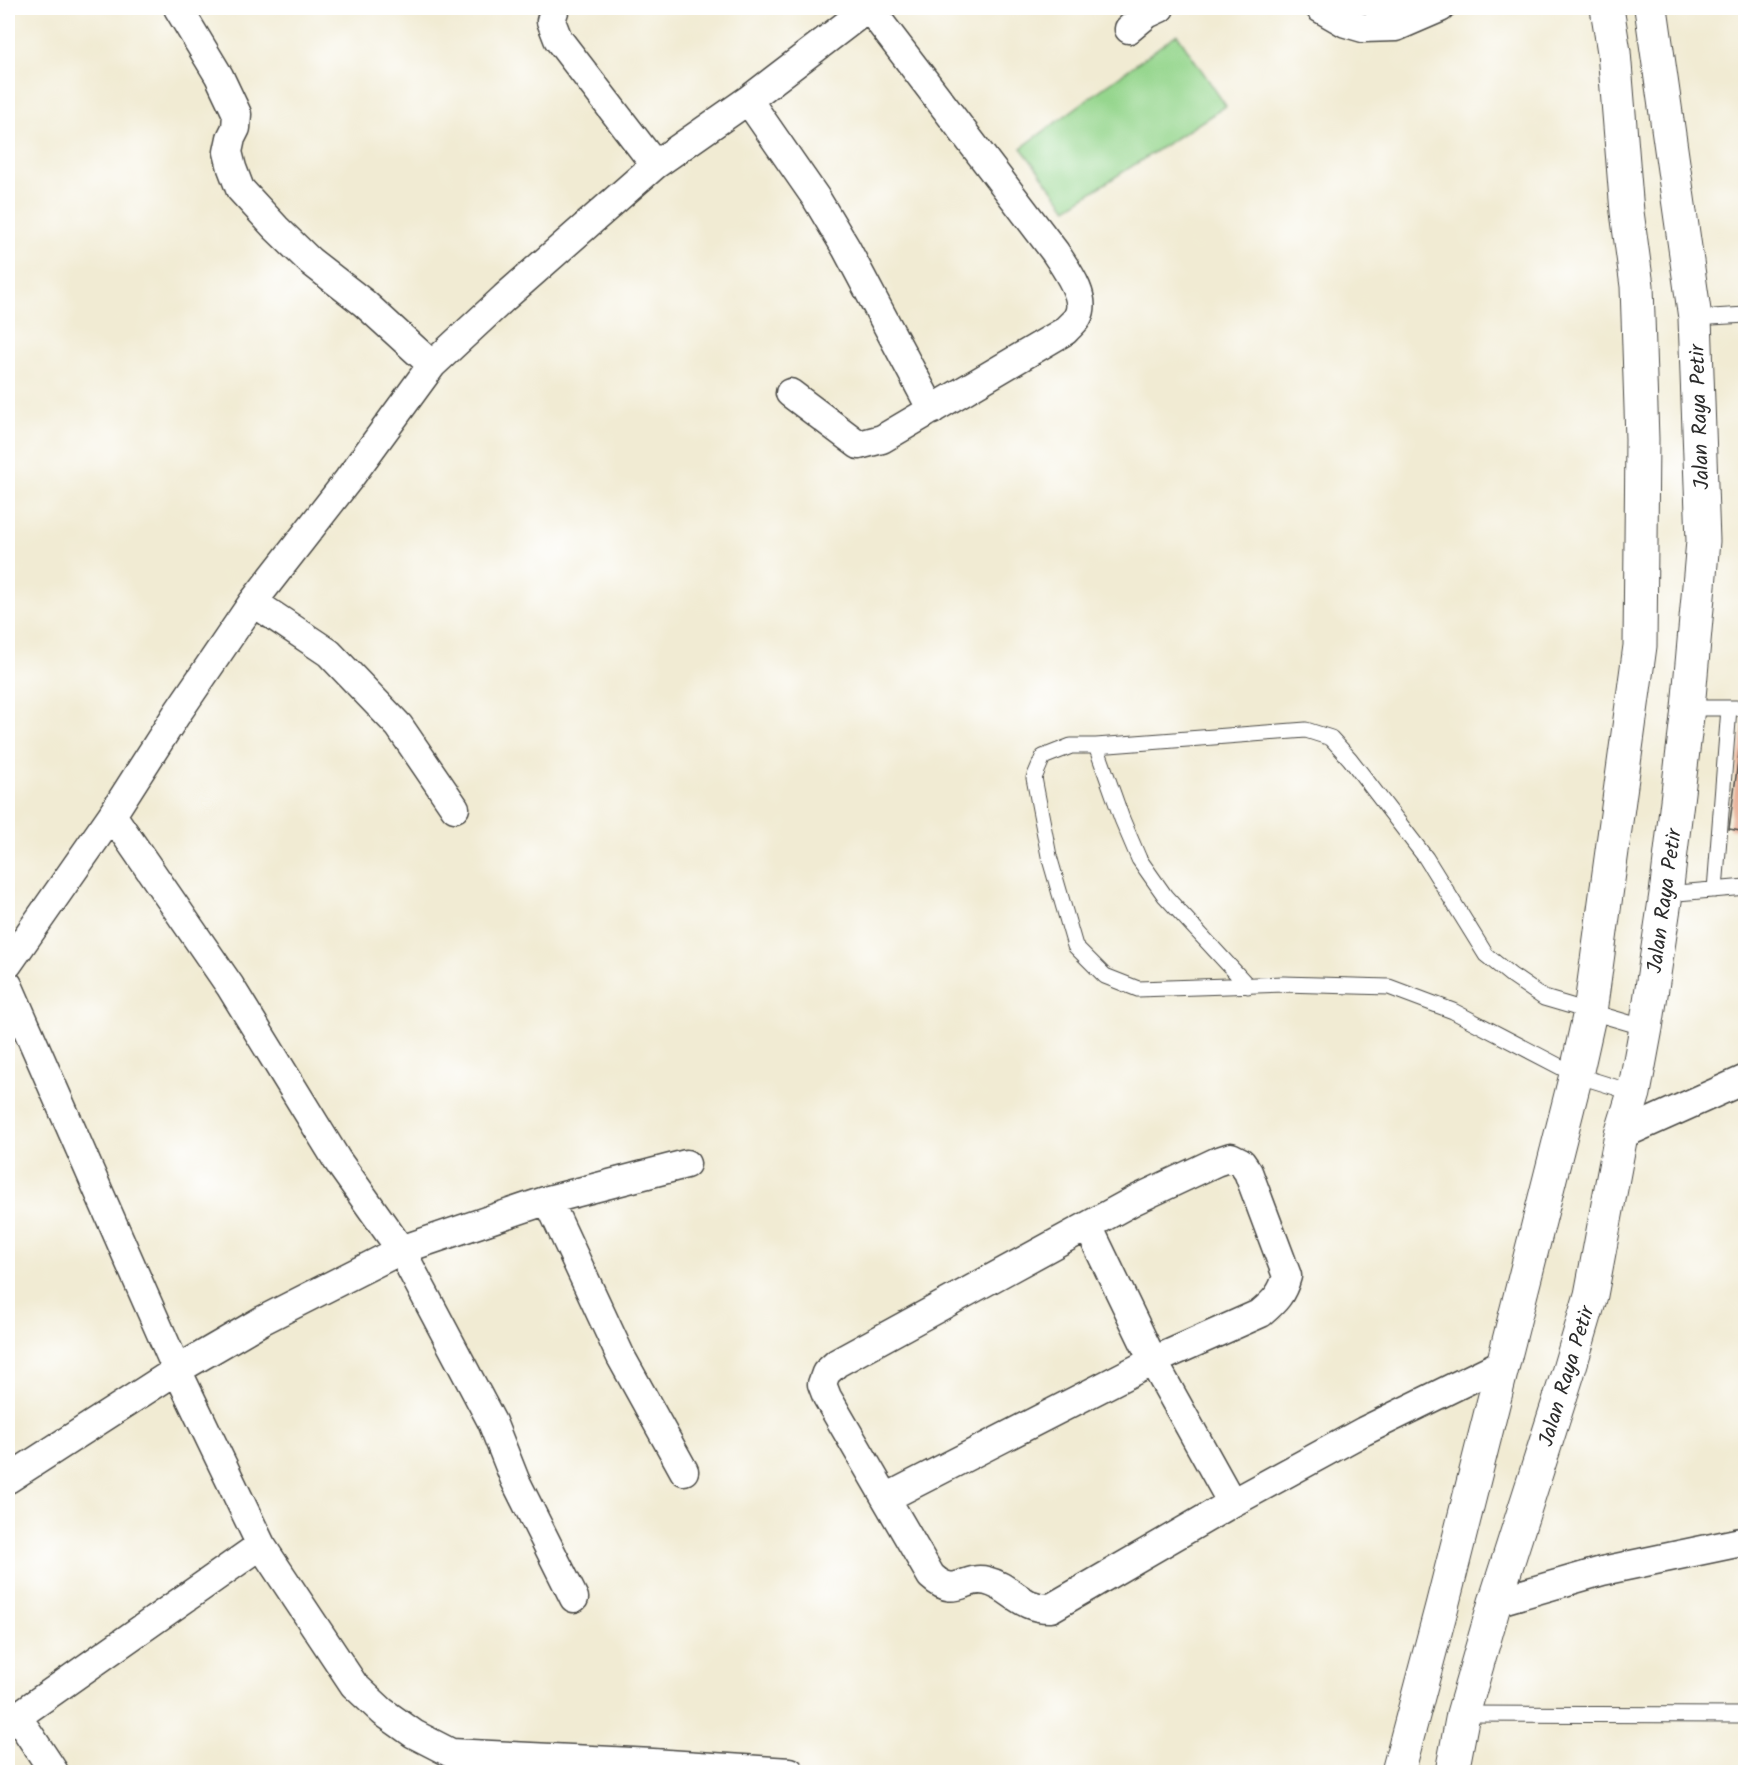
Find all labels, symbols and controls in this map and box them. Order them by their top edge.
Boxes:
street label: Jalan Raya Petir [1681,343,1720,490]
street label: Jalan Raya Petir [1639,826,1692,976]
street label: Jalan Raya Petir [1530,1301,1605,1451]

